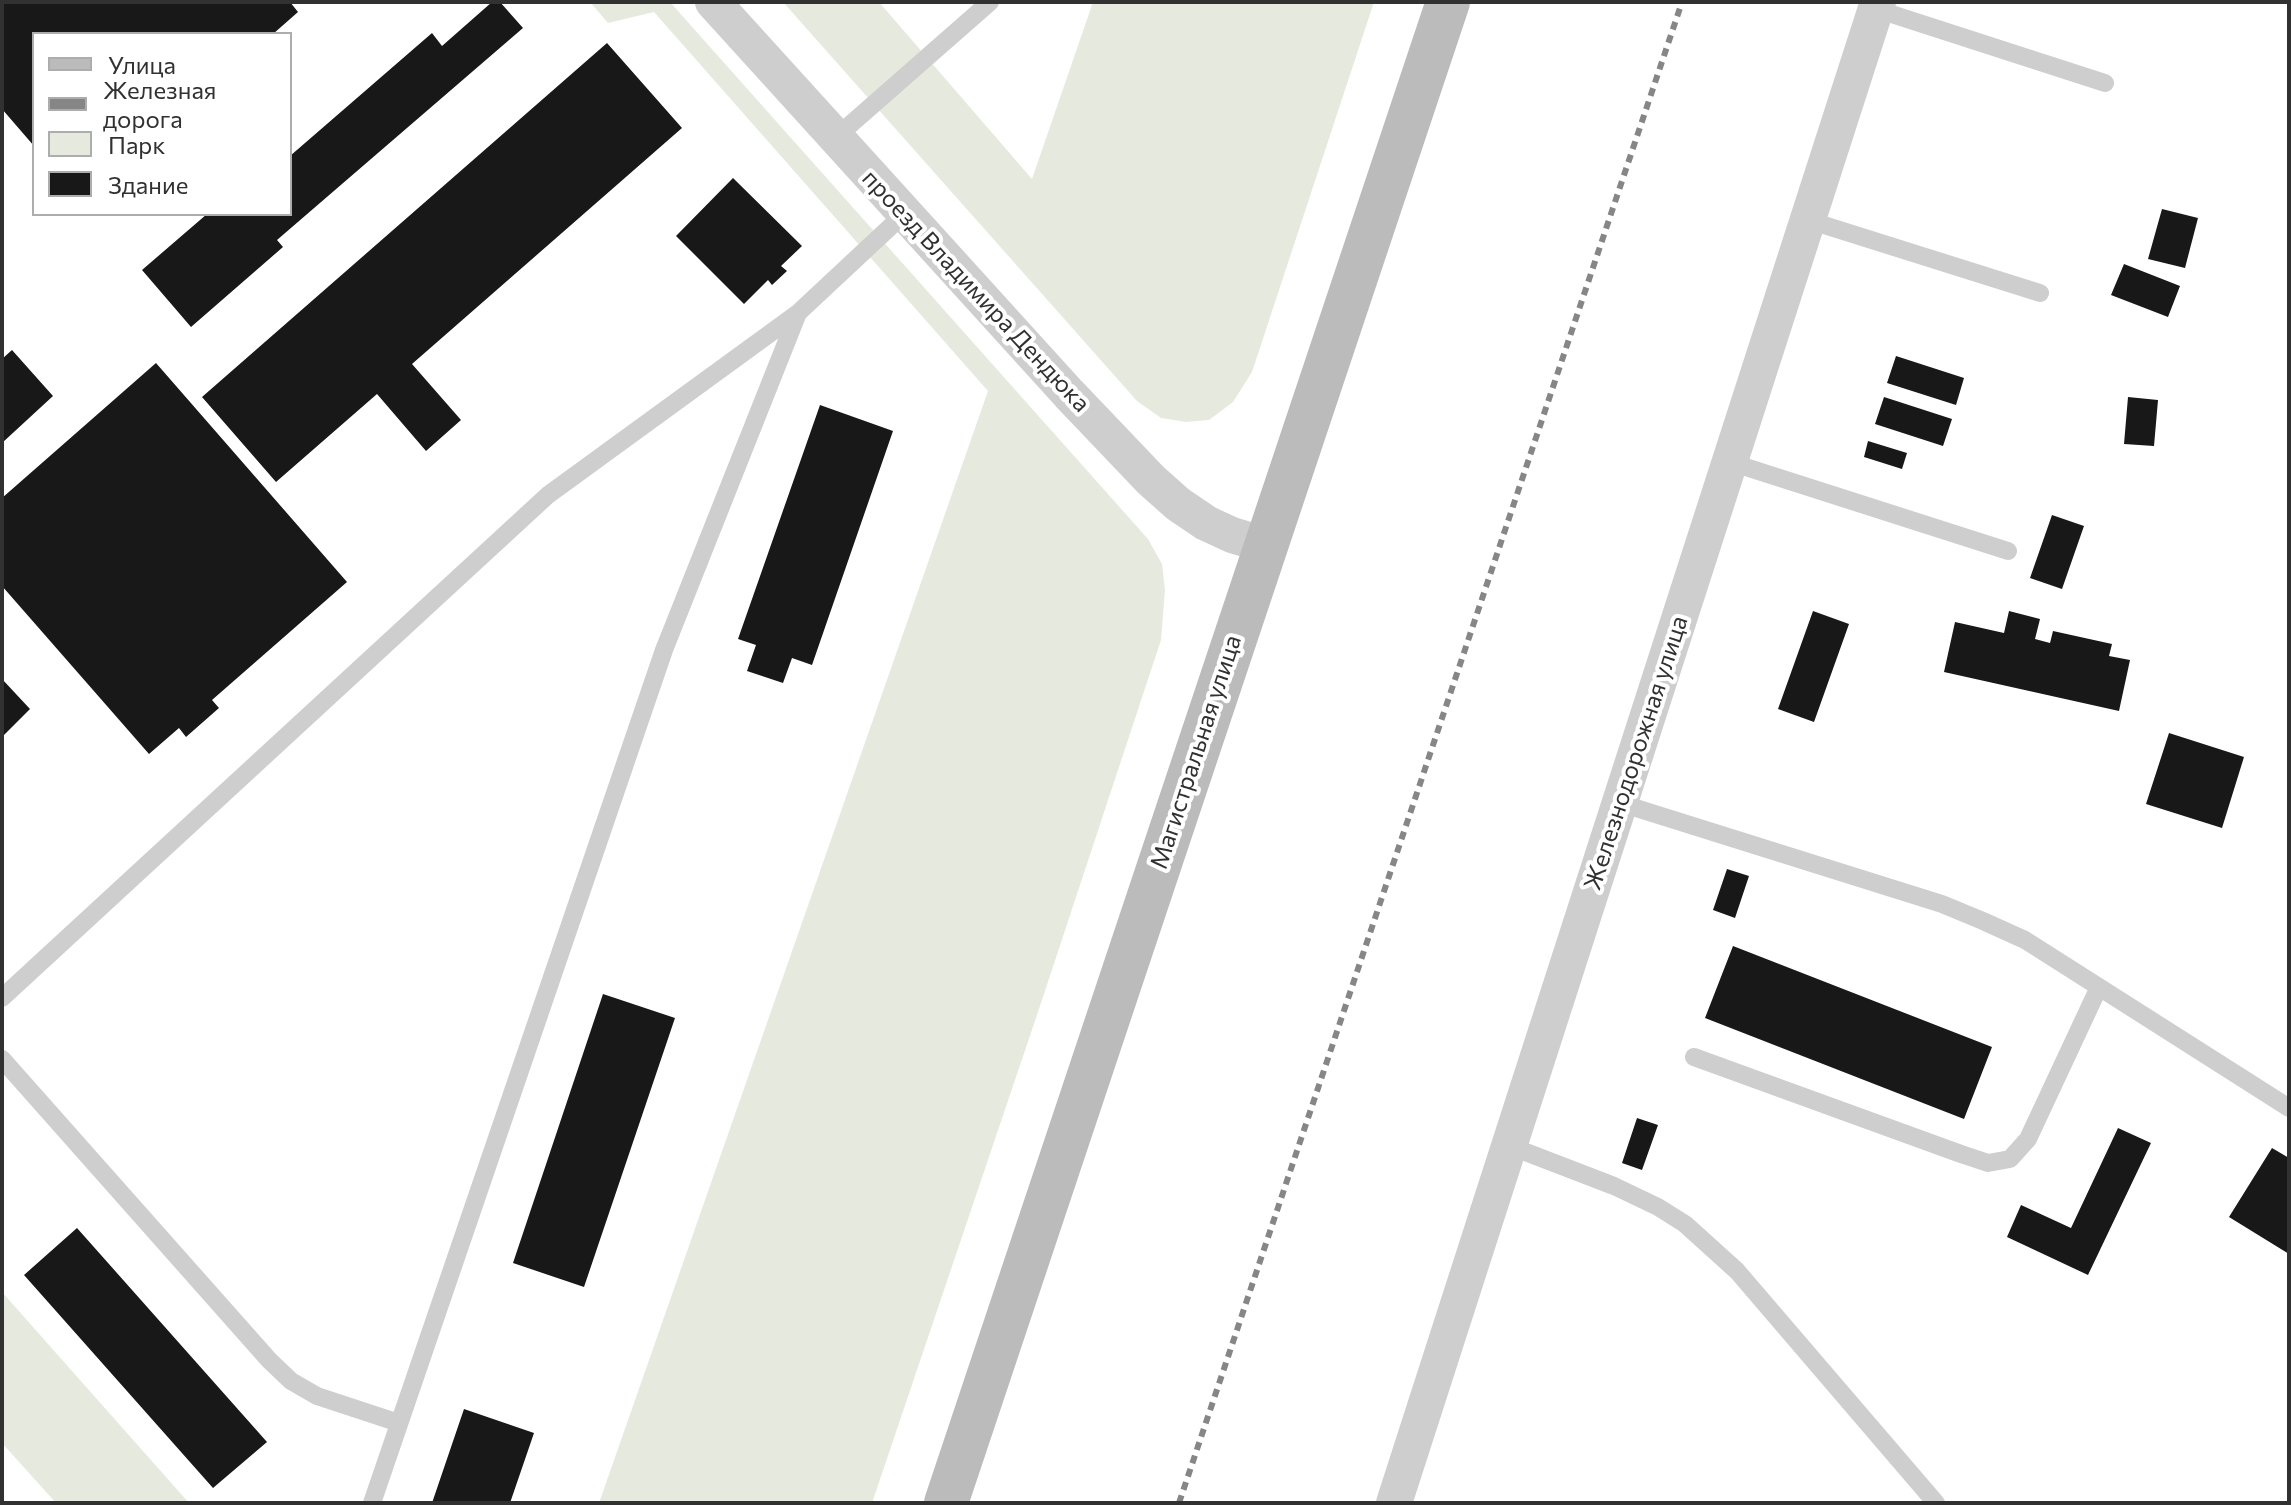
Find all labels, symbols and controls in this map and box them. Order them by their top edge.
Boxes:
legend [32,32,292,216]
text: Улица [108,50,176,79]
text: Железная дорога [103,75,216,133]
text: Парк [108,130,165,159]
street label: проезд Владимира Дендюка [856,164,1096,418]
text: Здание [108,170,188,199]
street label: Железнодорожная улица [1578,612,1694,894]
street label: Магистральная улица [1145,631,1247,873]

